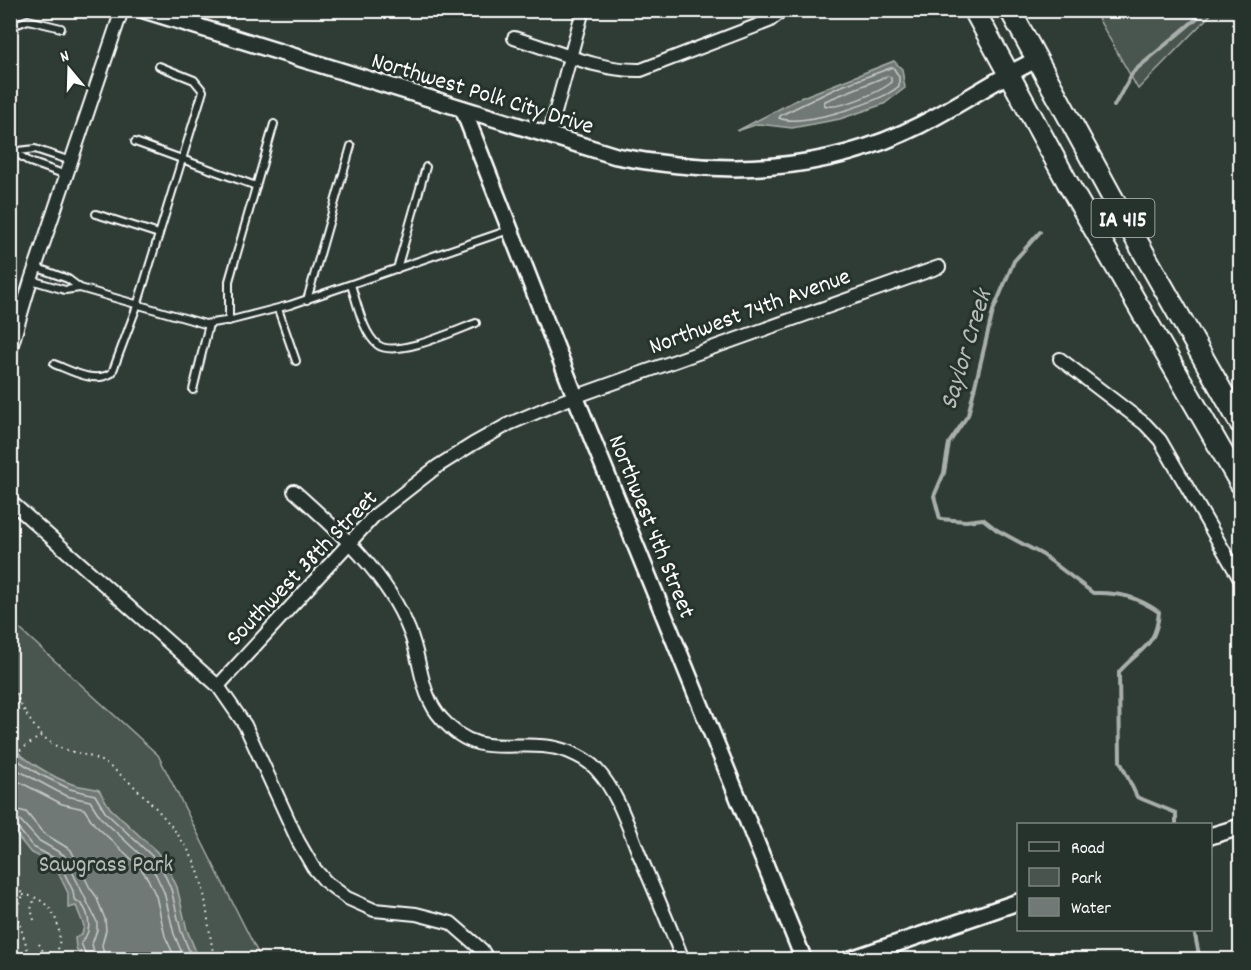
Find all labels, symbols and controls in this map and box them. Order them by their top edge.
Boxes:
north arrow [39,39,99,99]
text: N [57,45,73,69]
street label: Northwest Polk City Drive [367,45,598,145]
road number: IA 415 [1092,199,1154,237]
street label: Northwest 74th Avenue [645,261,855,365]
water label: Saylor Creek [932,283,1004,415]
street label: Northwest 4th Street [598,430,703,624]
street label: Southwest 38th Street [219,483,387,655]
legend [1017,823,1212,931]
text: Road [1071,837,1105,862]
park label: Sawgrass Park [39,849,173,883]
text: Park [1071,867,1102,892]
text: Water [1071,897,1111,922]

